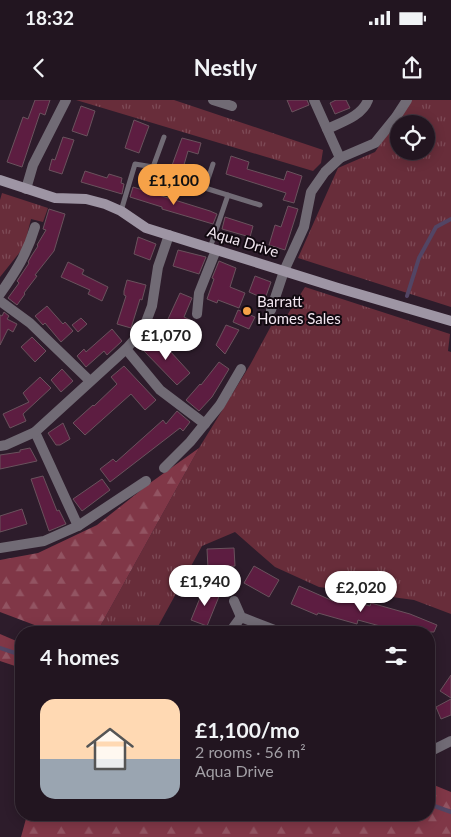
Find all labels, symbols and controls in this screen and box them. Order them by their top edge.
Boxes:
text: 18:32 [25,6,74,29]
icon: back [25,54,53,82]
text: Nestly [194,54,257,81]
icon: share [398,54,426,82]
map controls [390,115,435,160]
button: locate [390,115,435,160]
pin: £1,100 [133,164,215,206]
text: £1,100 [149,170,199,189]
street label: Aqua Drive [205,222,281,260]
place label: Barratt Homes Sales [257,292,341,327]
marker: Barratt Homes Sales [241,305,253,317]
pin: £1,070 [125,318,207,361]
text: £1,070 [141,325,191,344]
pin: £1,940 [164,564,246,607]
pin: £2,020 [320,570,402,613]
text: £1,940 [180,571,230,590]
text: £2,020 [336,577,386,596]
icon: filters [382,642,410,670]
text: 4 homes [40,644,119,669]
text: £1,100/mo [195,717,300,742]
icon: home [80,719,140,779]
text: 2 rooms · 56 m² [195,742,306,761]
text: Aqua Drive [195,761,274,780]

